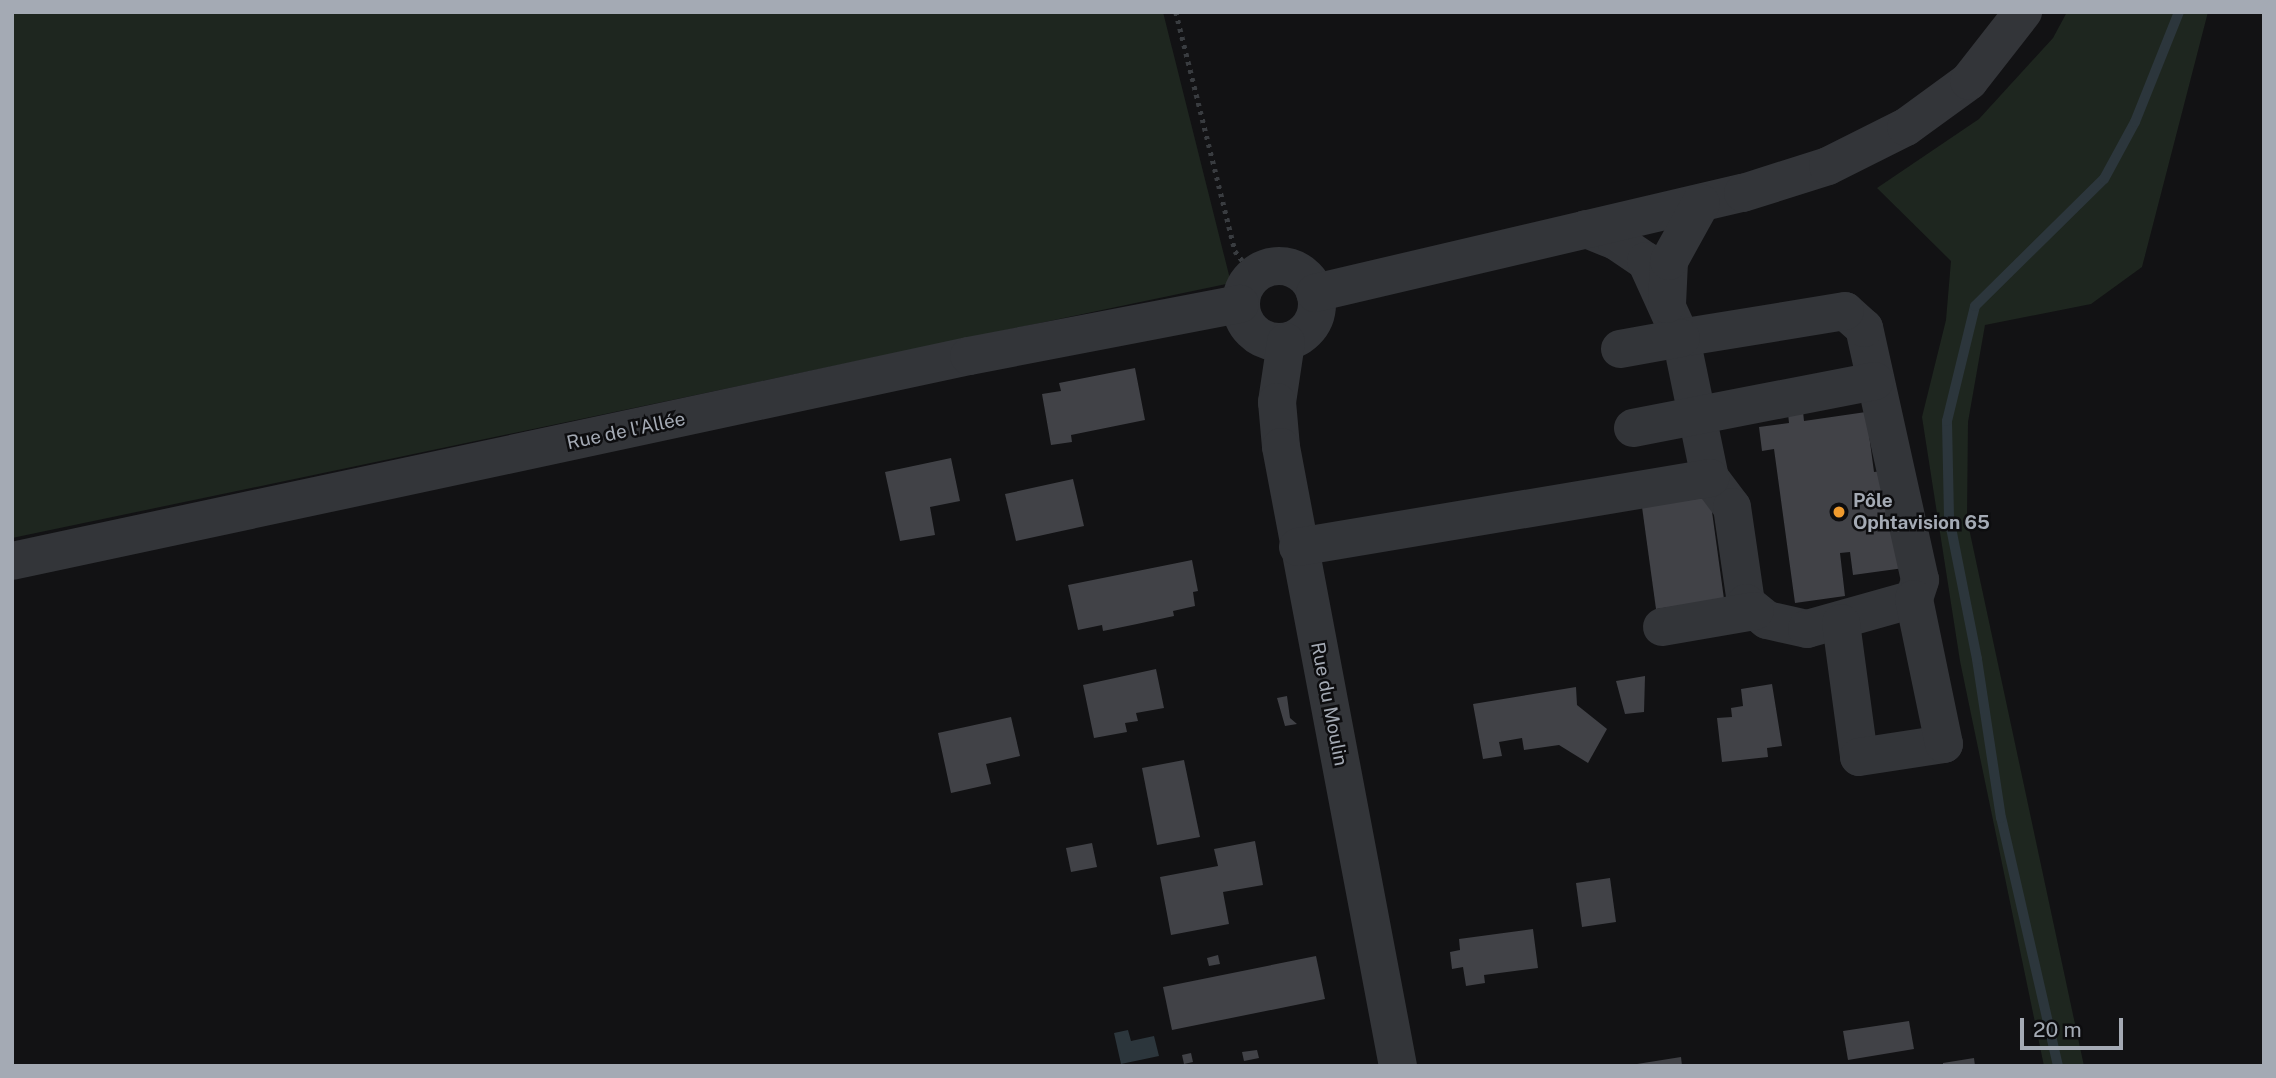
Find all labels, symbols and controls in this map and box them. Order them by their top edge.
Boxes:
street label: Rue de l'Allée [564,407,688,455]
place label: Pôle Ophtavision 65 [1853,490,1990,534]
marker: Pôle Ophtavision 65 [1831,504,1847,520]
street label: Rue du Moulin [1306,640,1352,768]
scale bar [2024,1004,2127,1048]
text: 20 m [2033,1017,2082,1042]

